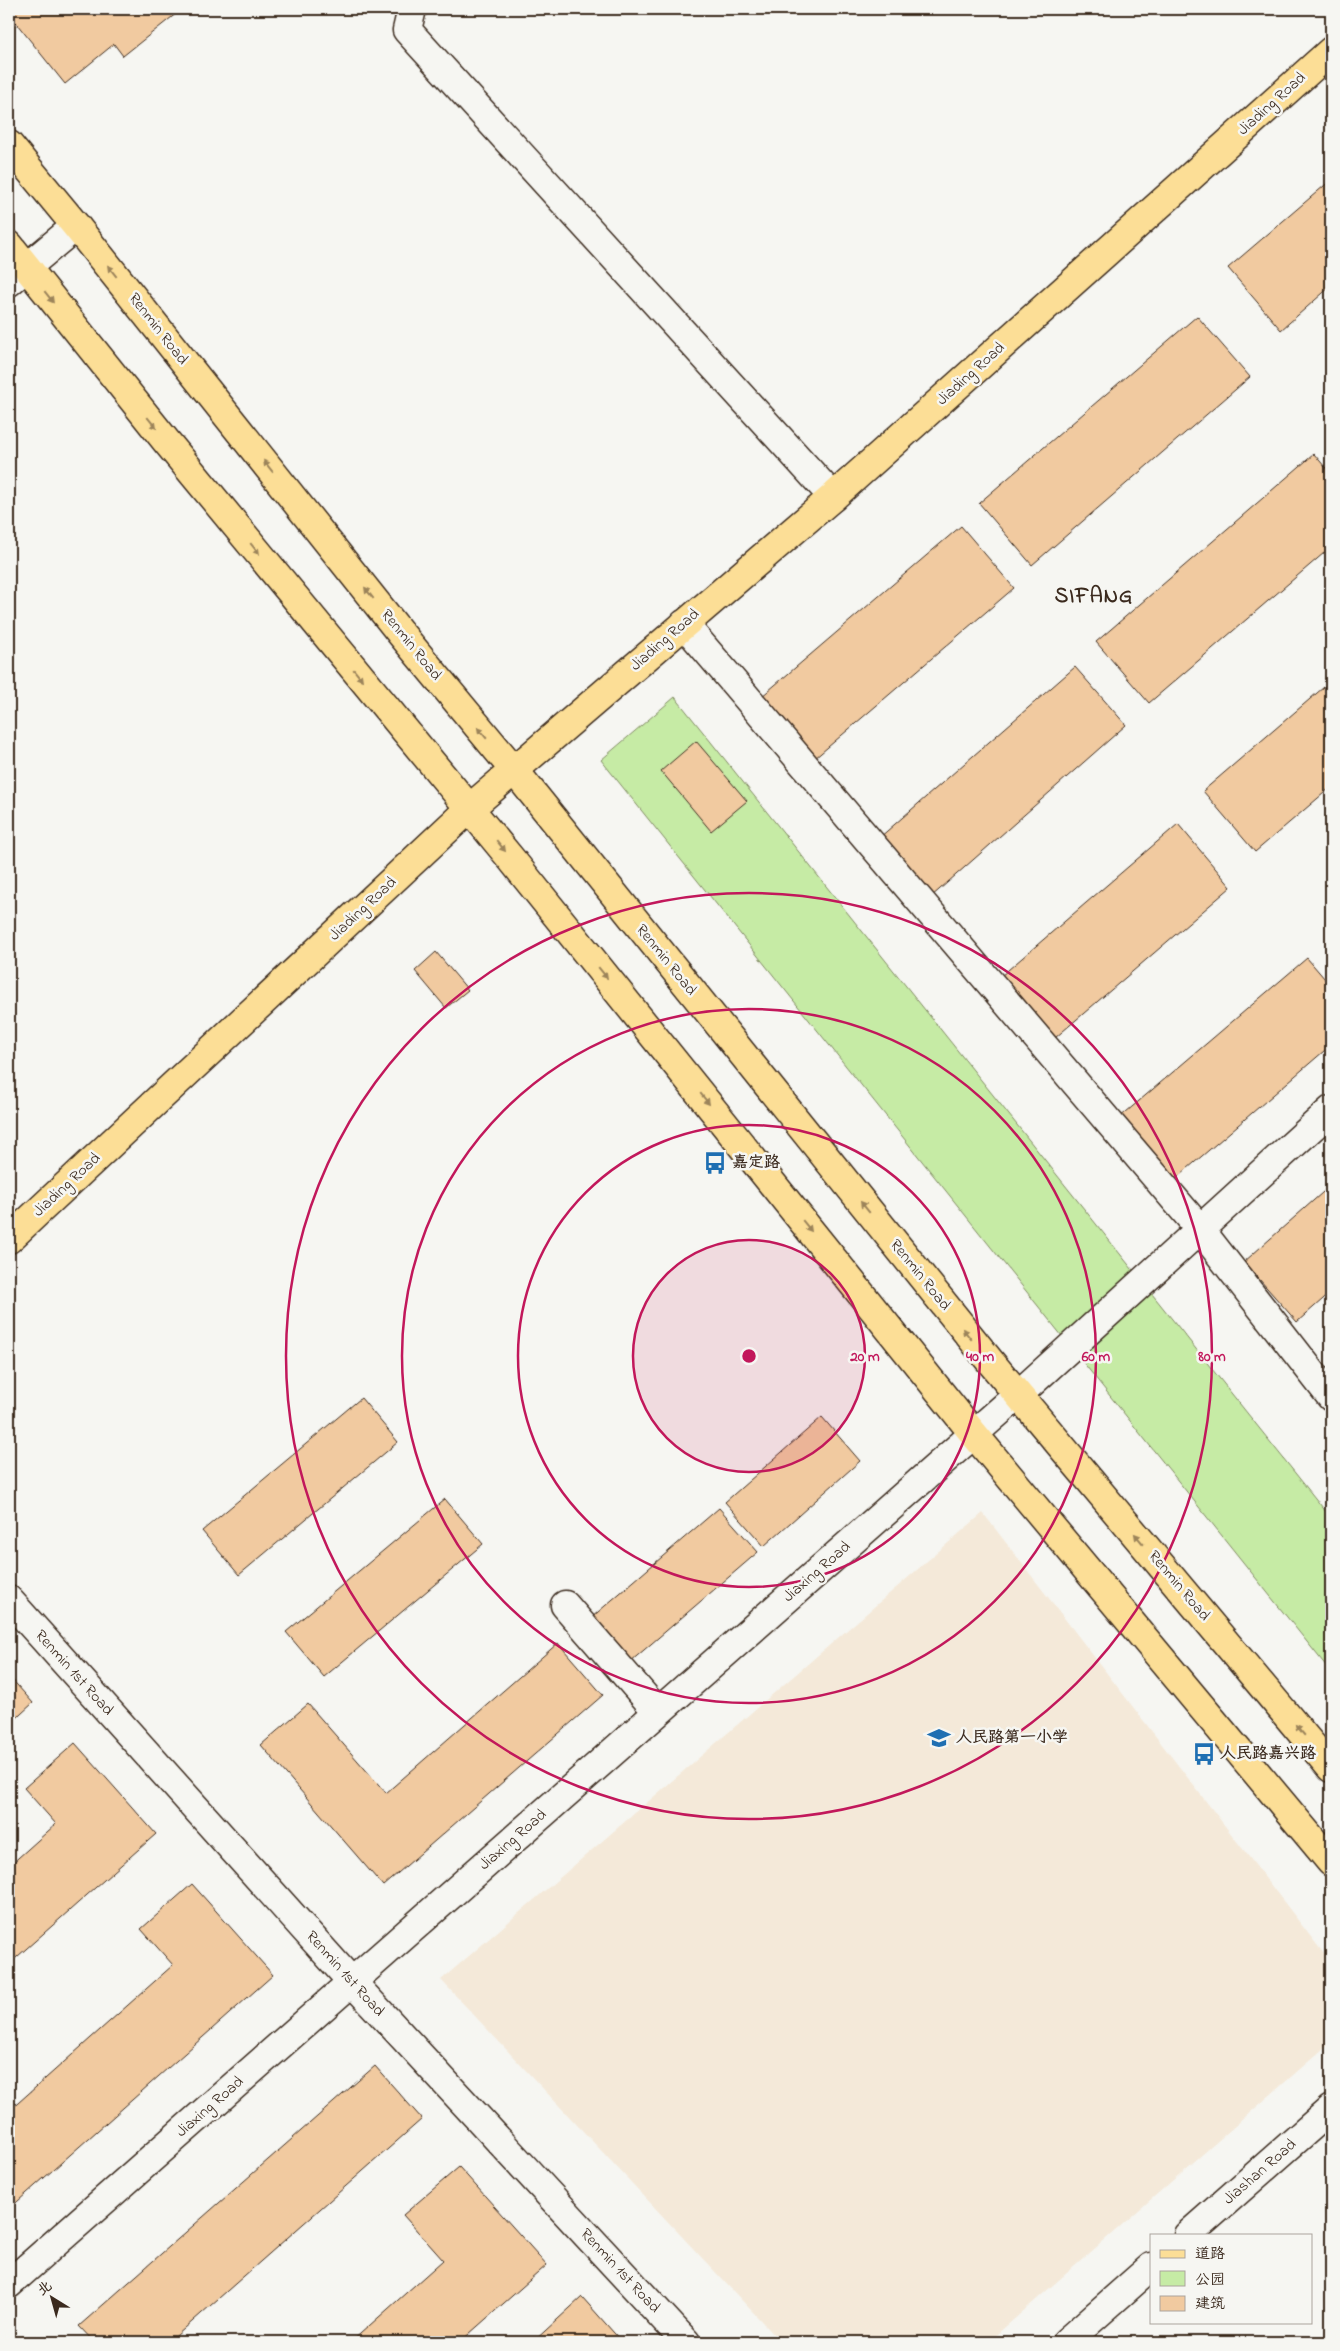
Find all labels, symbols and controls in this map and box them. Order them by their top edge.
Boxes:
street label: Jiading Road [1232,67,1312,141]
one-way arrow [107,264,117,277]
street label: Renmin Road [122,288,194,370]
one-way arrow [44,290,55,303]
street label: Jiading Road [931,337,1011,411]
one-way arrow [146,417,157,430]
one-way arrow [262,460,273,473]
one-way arrow [249,542,260,555]
district label: SIFANG [1055,582,1133,612]
one-way arrow [363,587,374,600]
street label: Jiading Road [625,603,705,677]
street label: Renmin Road [375,604,447,686]
one-way arrow [352,668,364,680]
one-way arrow [477,727,488,740]
one-way arrow [495,839,506,852]
street label: Jiading Road [324,871,402,947]
street label: Renmin Road [630,919,702,1001]
one-way arrow [597,966,608,979]
one-way arrow [699,1092,710,1105]
street label: Jiading Road [28,1147,106,1223]
bus stop icon: 嘉定路 [702,1150,728,1176]
place label: 嘉定路 [732,1151,780,1175]
one-way arrow [860,1201,871,1214]
one-way arrow [801,1219,812,1232]
street label: Renmin Road [884,1234,956,1316]
one-way arrow [962,1328,973,1341]
text: 20 m [849,1346,880,1368]
text: 40 m [965,1346,994,1368]
text: 60 m [1081,1346,1111,1368]
text: 80 m [1197,1346,1226,1368]
centre of rings [740,1347,758,1365]
one-way arrow [1134,1533,1145,1545]
street label: Jiaxing Road [778,1536,856,1608]
street label: Renmin Road [1142,1545,1216,1627]
street label: Renmin 1st Road [29,1625,119,1721]
one-way arrow [1295,1724,1306,1736]
school or university icon: 人民路第一小学 [926,1725,952,1751]
place label: 人民路第一小学 [956,1726,1068,1750]
bus stop icon: 人民路嘉兴路 [1191,1741,1217,1767]
place label: 人民路嘉兴路 [1220,1742,1316,1766]
street label: Jiaxing Road [474,1804,552,1876]
street label: Renmin 1st Road [300,1926,390,2022]
street label: Jiaxing Road [171,2071,249,2143]
street label: Jiashan Road [1218,2133,1302,2211]
street label: Renmin 1st Road [574,2223,666,2319]
legend [1150,2234,1312,2324]
text: 道路 [1195,2243,1225,2265]
text: 公园 [1195,2269,1225,2291]
north arrow [28,2274,78,2324]
text: 北 [33,2276,57,2301]
text: 建筑 [1195,2293,1225,2315]

